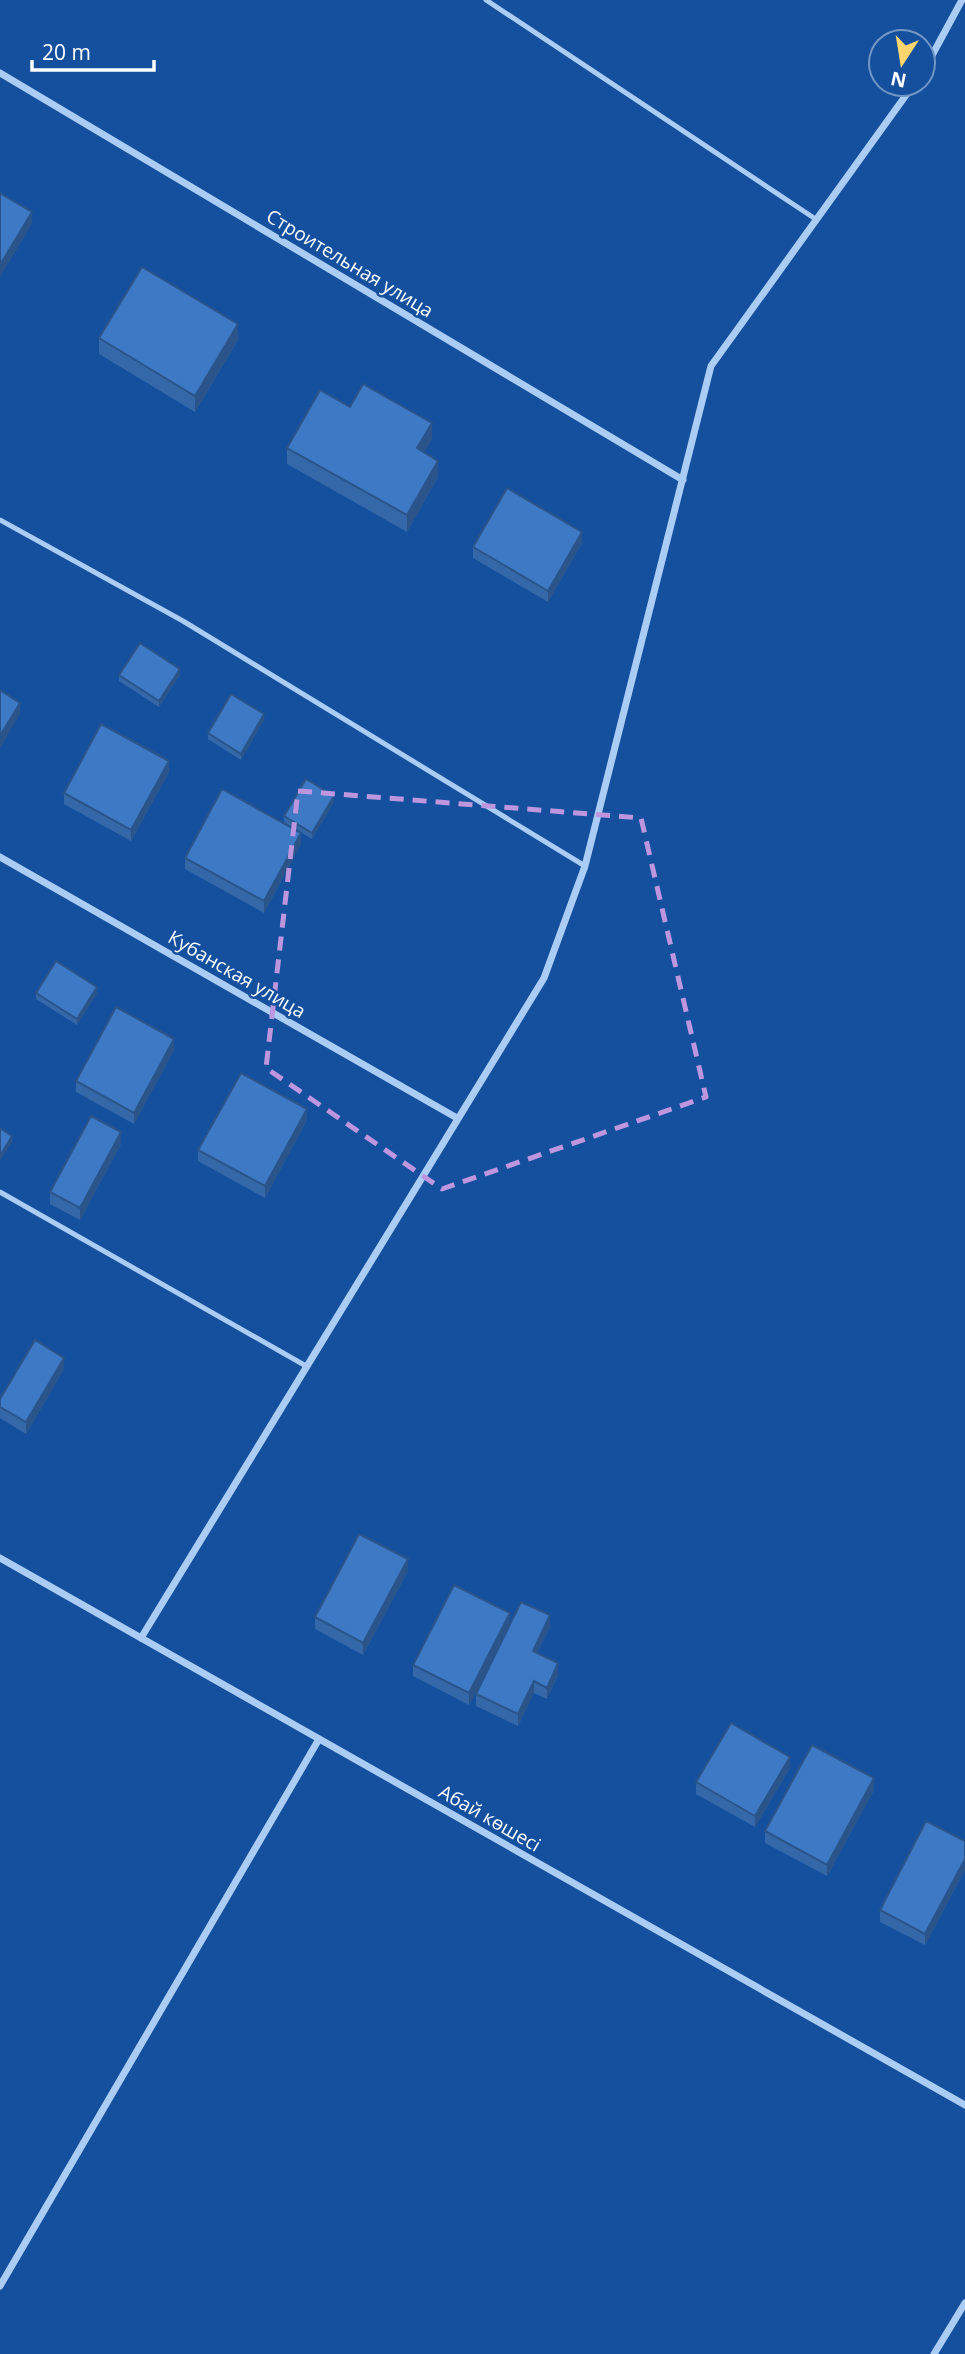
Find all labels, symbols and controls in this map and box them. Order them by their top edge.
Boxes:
scale bar [32,28,154,72]
north arrow [867,28,937,98]
text: 20 m [42,38,91,66]
text: N [888,65,909,94]
street label: Строительная улица [262,203,438,323]
street label: Кубанская улица [163,924,311,1024]
street label: Абай көшесі [434,1778,546,1858]

